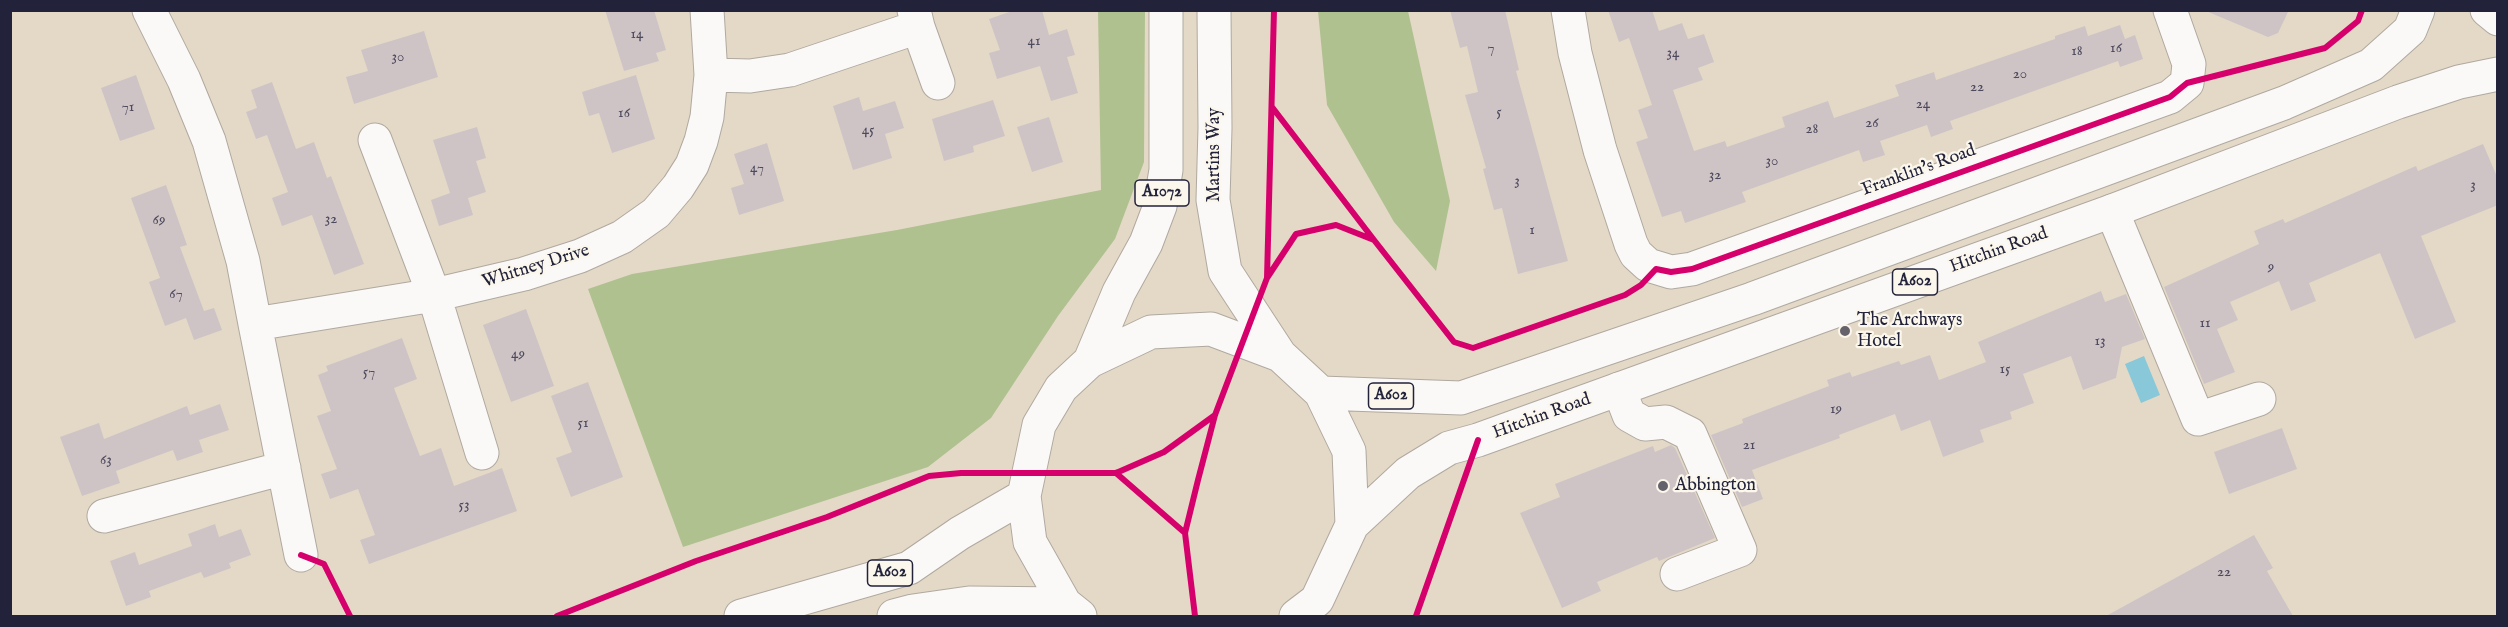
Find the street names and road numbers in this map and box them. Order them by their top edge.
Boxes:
street label: Martins Way [1204,108,1226,202]
street label: Franklin's Road [1859,140,1979,202]
road number: A1072 [1135,180,1189,206]
street label: Hitchin Road [1947,223,2051,279]
street label: Whitney Drive [480,240,592,294]
road number: A602 [1892,269,1938,295]
road number: A602 [1368,383,1414,409]
street label: Hitchin Road [1490,389,1594,445]
road number: A602 [868,560,912,586]

